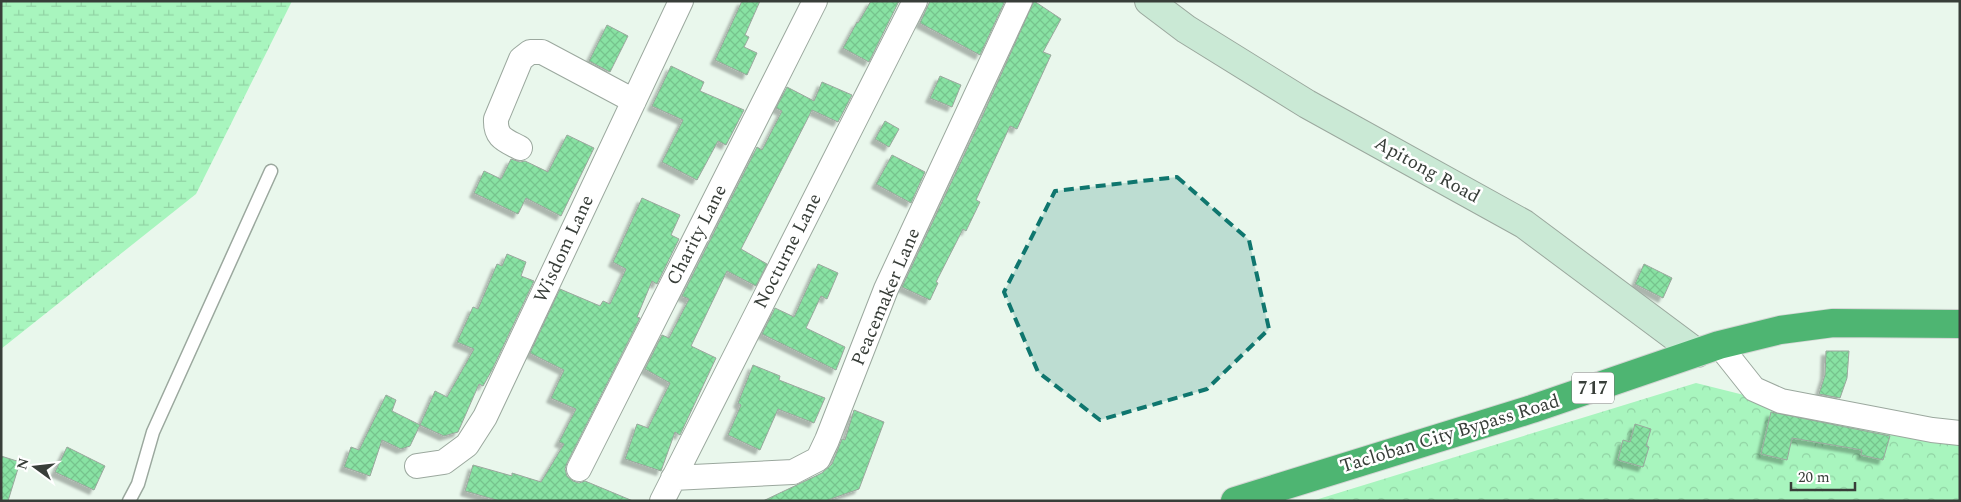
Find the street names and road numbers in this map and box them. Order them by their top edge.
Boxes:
street label: Apitong Road [1369,129,1485,211]
street label: Charity Lane [659,180,735,290]
street label: Nocturne Lane [746,188,830,314]
street label: Wisdom Lane [526,190,602,308]
street label: Peacemaker Lane [844,224,928,370]
road number: 717 [1572,372,1614,403]
street label: Tacloban City Bypass Road [1337,387,1563,481]

